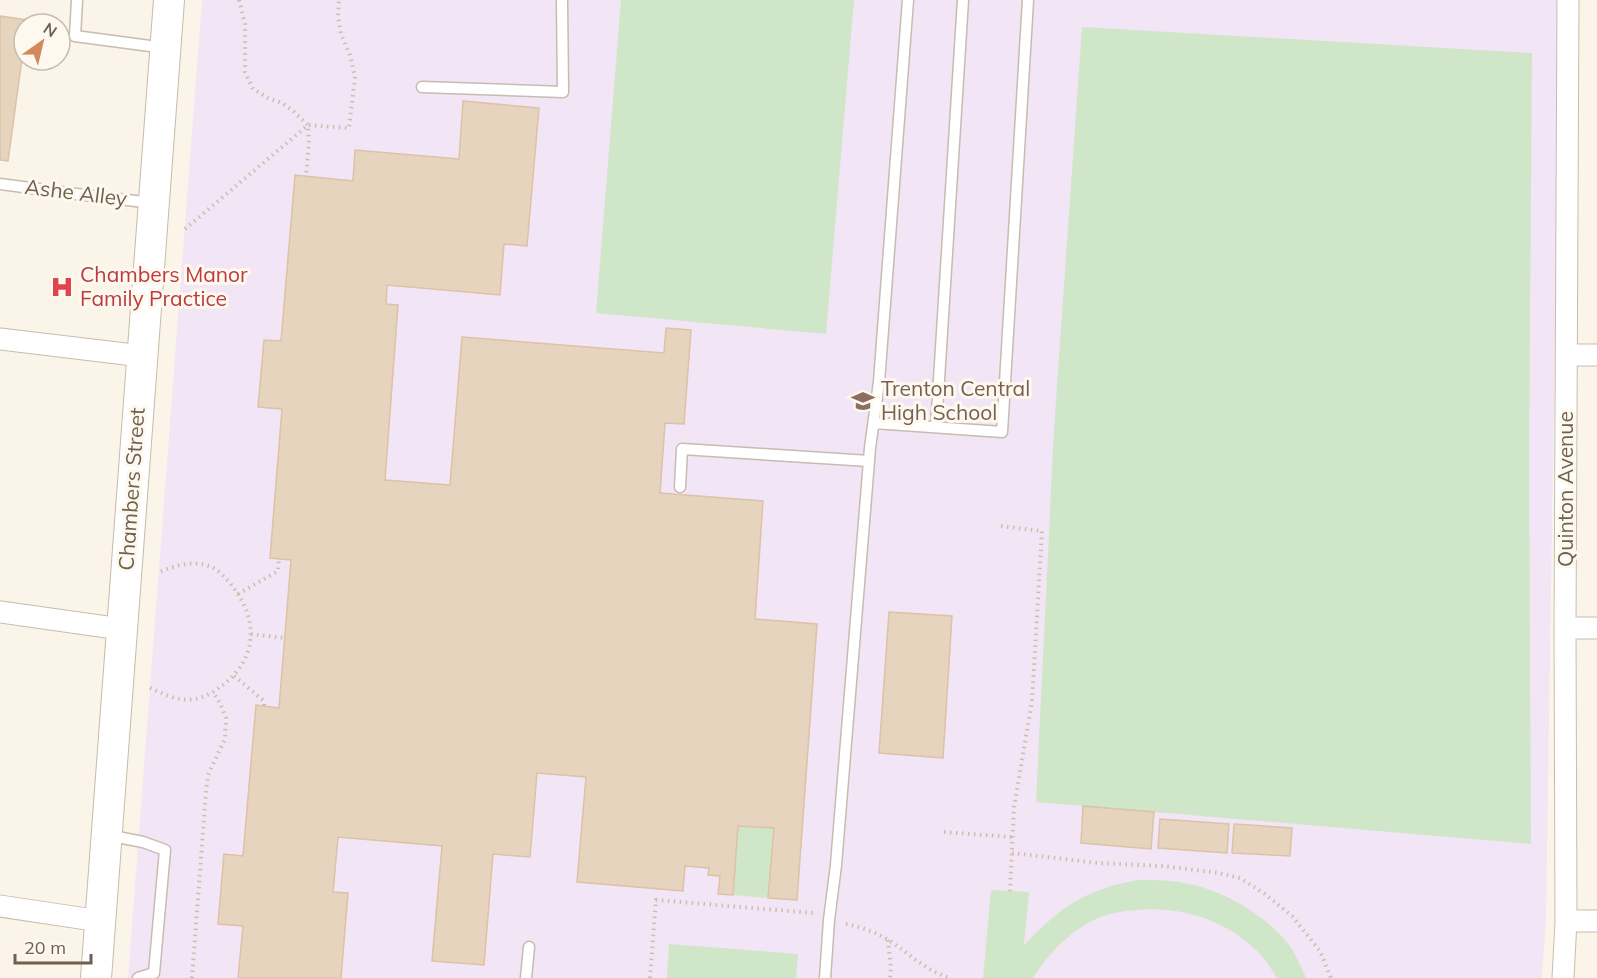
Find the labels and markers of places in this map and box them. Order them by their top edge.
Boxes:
place label: Chambers Manor Family Practice [80,261,248,311]
hospital icon: Chambers Manor Family Practice [49,274,75,300]
place label: Trenton Central High School [881,375,1030,425]
school or university icon: Trenton Central High School [850,388,876,414]

